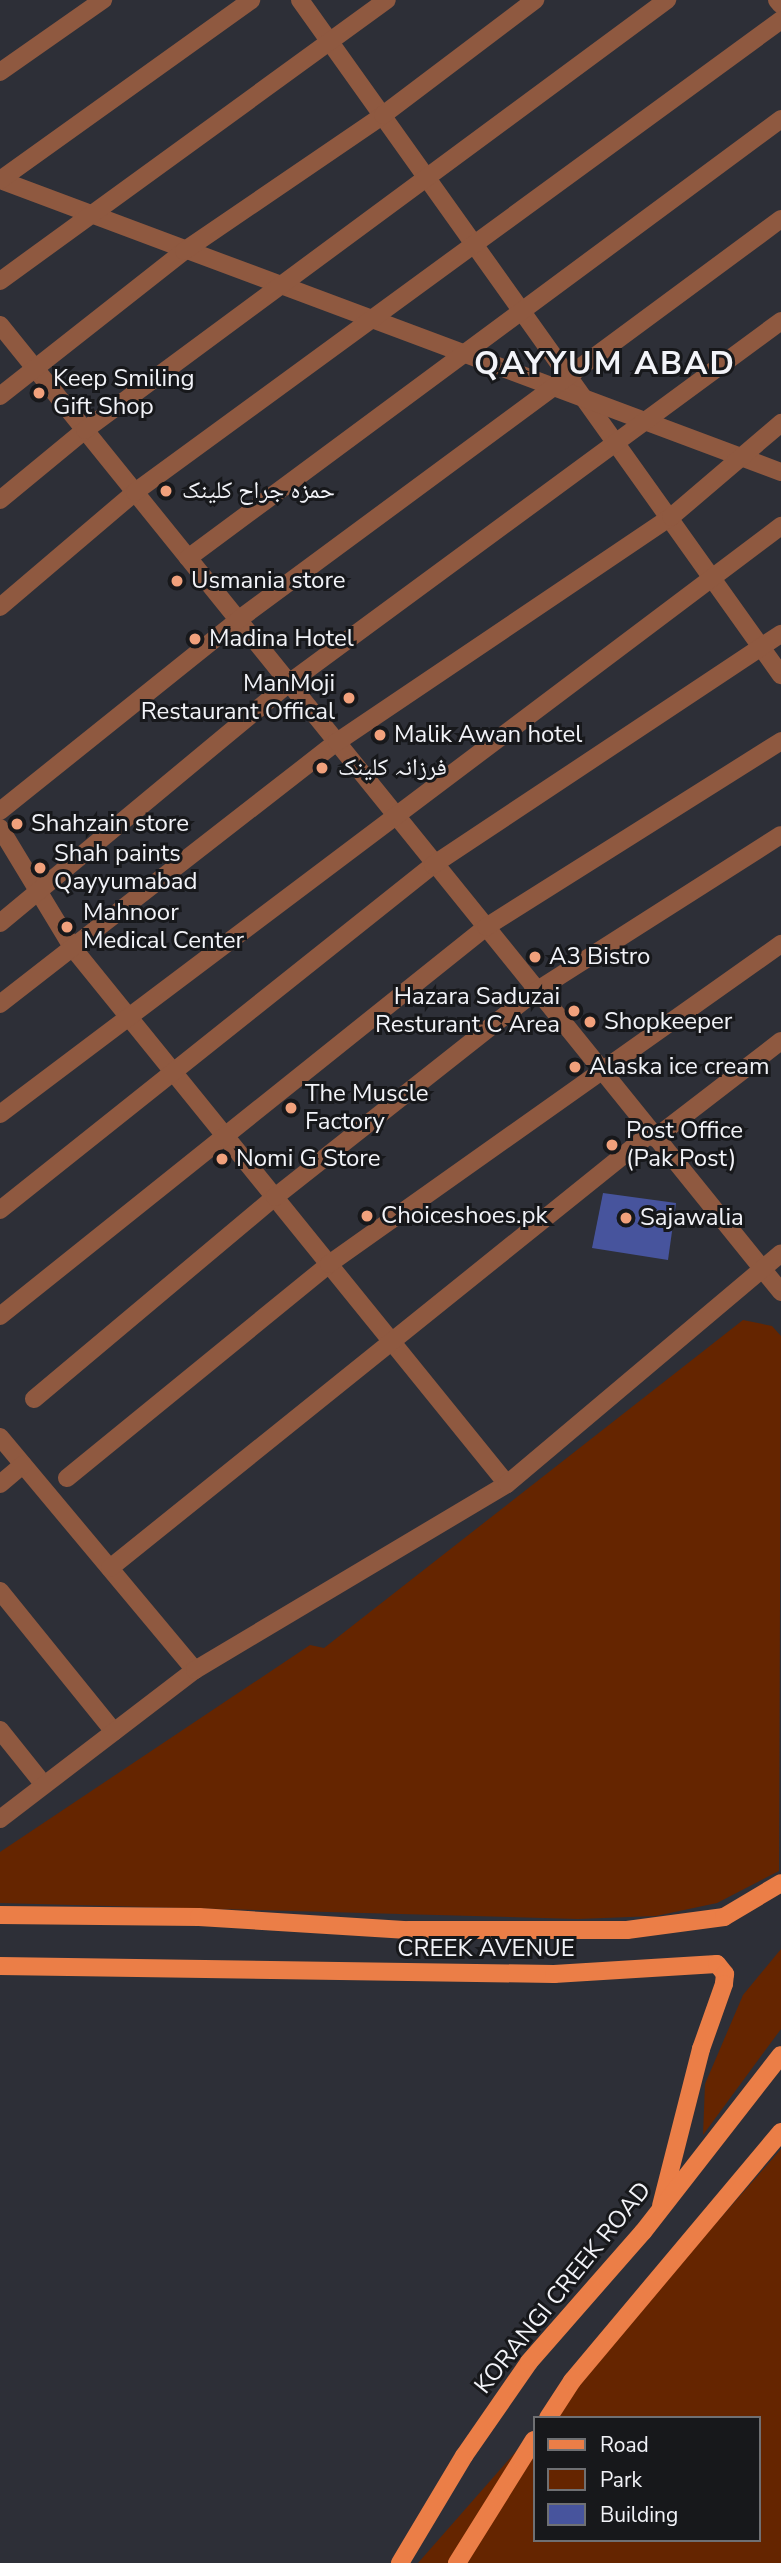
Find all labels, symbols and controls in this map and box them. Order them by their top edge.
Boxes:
district label: QAYYUM ABAD [475,345,735,383]
place label: Keep Smiling Gift Shop [53,365,195,421]
marker: Keep Smiling Gift Shop [31,385,47,401]
place label: حمزہ جراح کلینک [182,477,335,505]
marker: حمزہ جراح کلینک [156,481,176,501]
place label: Usmania store [191,567,346,595]
marker: Usmania store [169,573,185,589]
place label: Madina Hotel [209,625,354,653]
marker: Madina Hotel [187,631,203,647]
place label: ManMoji Restaurant Offical [141,670,335,726]
marker: ManMoji Restaurant Offical [341,690,357,706]
place label: Malik Awan hotel [394,721,582,749]
marker: Malik Awan hotel [372,727,388,743]
place label: فرزانہ کلینک [338,754,447,782]
marker: فرزانہ کلینک [312,758,332,778]
place label: Shahzain store [31,810,189,838]
marker: Shahzain store [9,816,25,832]
place label: Shah paints Qayyumabad [54,840,198,896]
marker: Shah paints Qayyumabad [32,860,48,876]
place label: Mahnoor Medical Center [83,899,244,955]
marker: Mahnoor Medical Center [57,917,77,937]
place label: A3 Bistro [549,943,650,971]
marker: A3 Bistro [527,949,543,965]
place label: Hazara Saduzai Resturant C Area [375,983,560,1039]
marker: Hazara Saduzai Resturant C Area [566,1003,582,1019]
place label: Shopkeeper [604,1008,732,1036]
marker: Shopkeeper [582,1014,598,1030]
place label: Alaska ice cream [589,1053,770,1081]
marker: Alaska ice cream [567,1059,583,1075]
place label: The Muscle Factory [305,1080,428,1136]
marker: The Muscle Factory [283,1100,299,1116]
place label: Post Office (Pak Post) [626,1117,743,1173]
marker: Post Office (Pak Post) [604,1137,620,1153]
place label: Nomi G Store [236,1145,381,1173]
marker: Nomi G Store [214,1151,230,1167]
place label: Choiceshoes.pk [381,1202,548,1230]
place label: Sajawalia [640,1204,744,1232]
marker: Choiceshoes.pk [359,1208,375,1224]
marker: Sajawalia [618,1210,634,1226]
street label: CREEK AVENUE [397,1935,575,1963]
street label: KORANGI CREEK ROAD [469,2176,657,2400]
legend [532,2416,760,2542]
text: Road [600,2431,649,2459]
text: Park [600,2466,642,2494]
text: Building [600,2501,678,2529]

